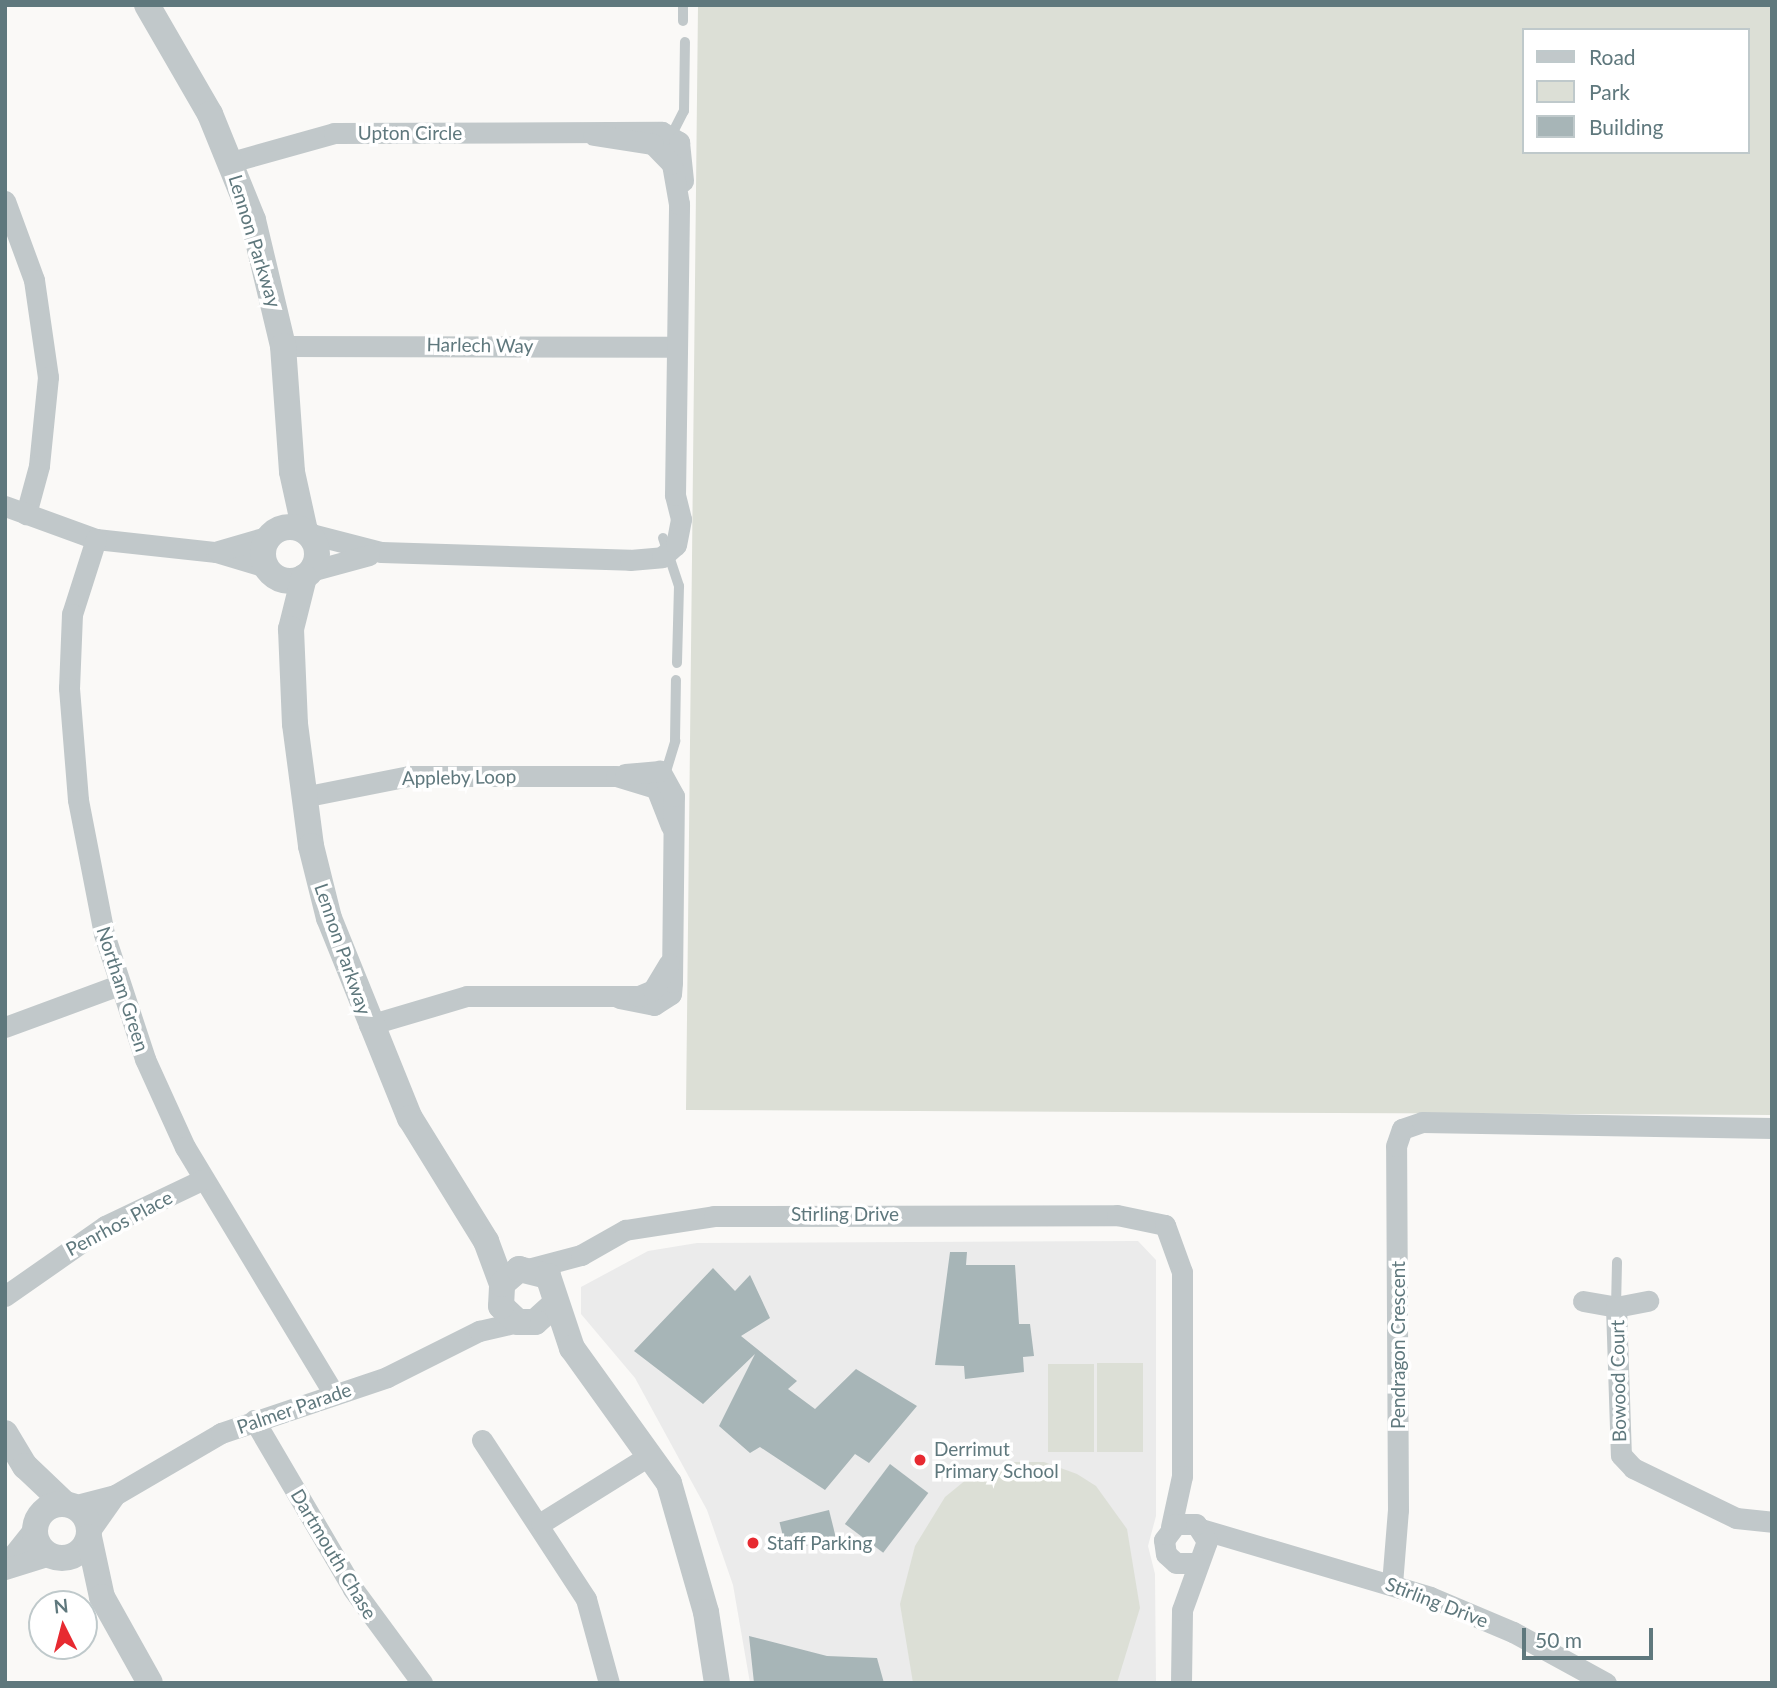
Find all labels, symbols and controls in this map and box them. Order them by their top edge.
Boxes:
legend [1522,28,1749,154]
text: Road [1589,44,1636,69]
text: Park [1589,79,1630,104]
text: Building [1589,114,1664,139]
street label: Upton Circle [358,122,462,144]
street label: Lennon Parkway [224,172,286,310]
street label: Harlech Way [426,333,534,357]
street label: Appleby Loop [401,765,517,789]
street label: Lennon Parkway [310,880,376,1018]
street label: Northam Green [92,924,154,1054]
street label: Penrhos Place [62,1185,176,1261]
street label: Stirling Drive [791,1203,899,1225]
street label: Pendragon Crescent [1387,1261,1409,1429]
street label: Bowood Court [1606,1320,1630,1442]
street label: Palmer Parade [234,1378,354,1438]
place label: Derrimut Primary School [934,1438,1059,1482]
marker: Derrimut Primary School [912,1452,928,1468]
street label: Dartmouth Chase [286,1485,382,1623]
place label: Staff Parking [767,1532,873,1554]
marker: Staff Parking [745,1535,761,1551]
street label: Stirling Drive [1382,1572,1492,1632]
north arrow [28,1590,98,1660]
text: N [52,1593,69,1618]
scale bar [1525,1614,1656,1658]
text: 50 m [1535,1627,1582,1652]

